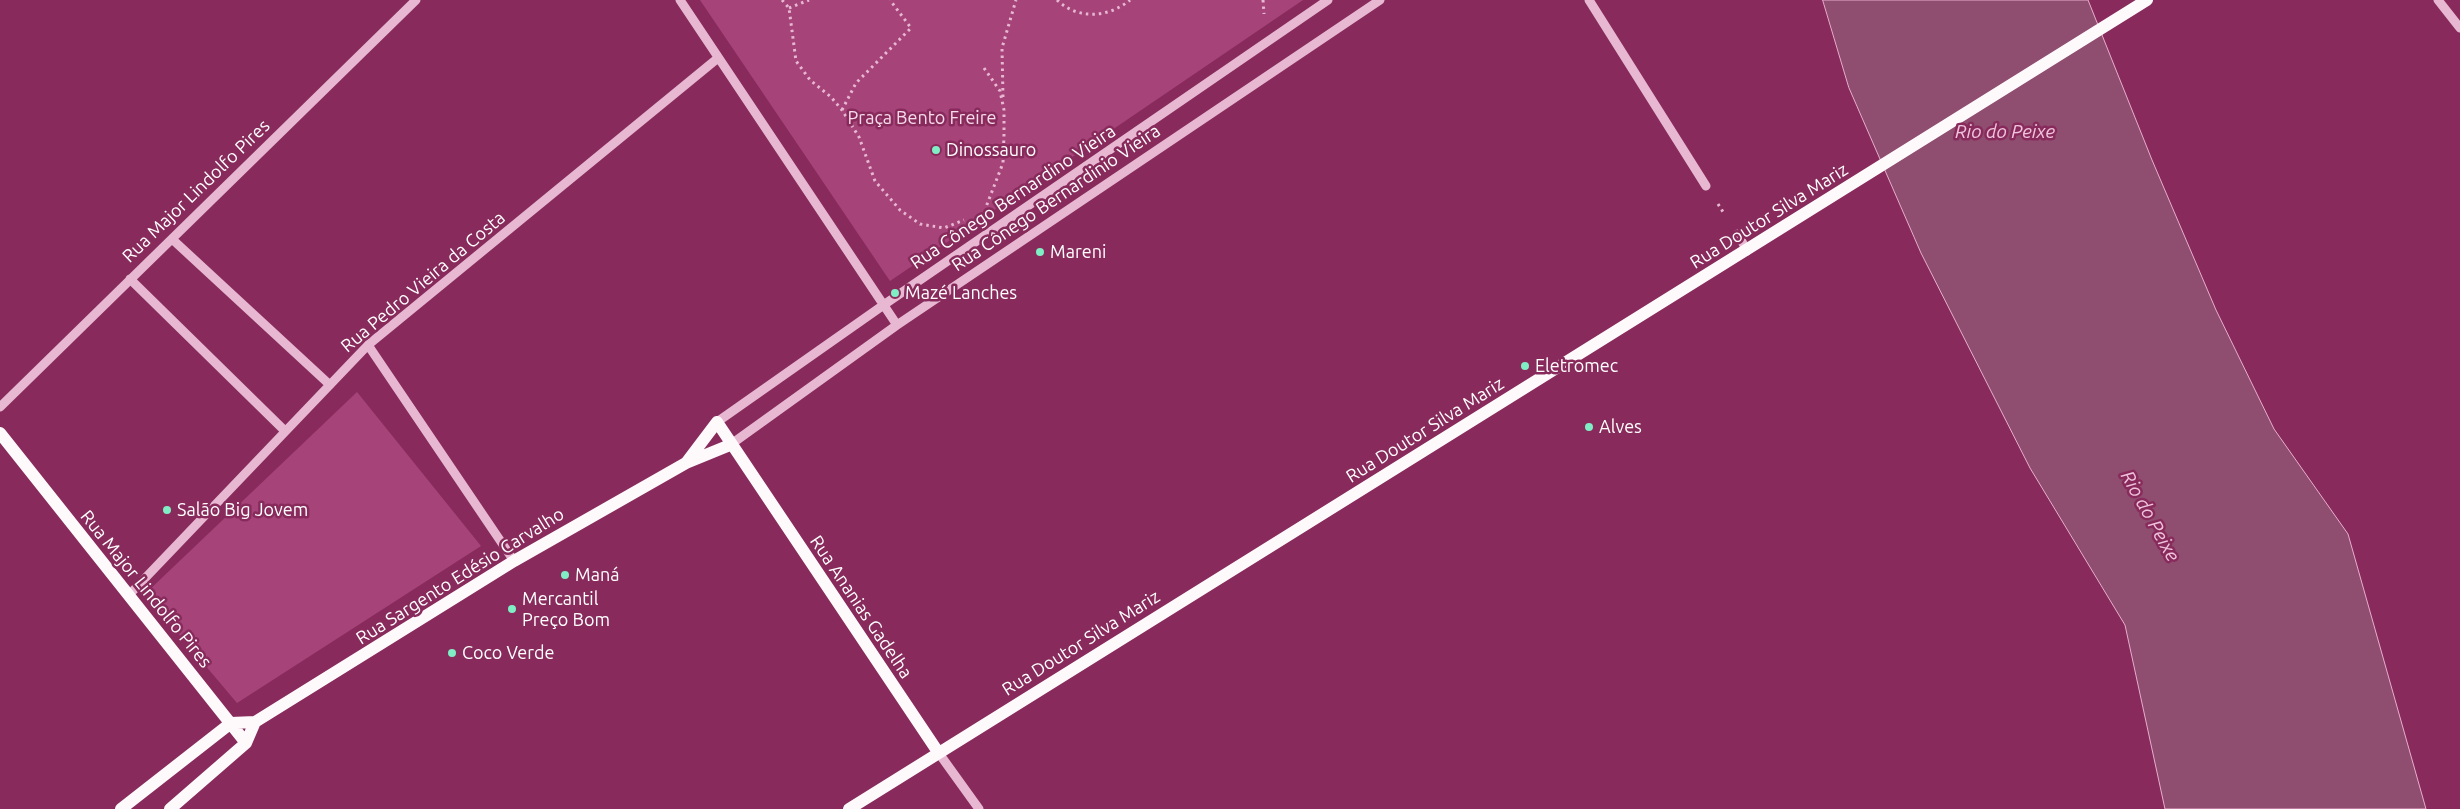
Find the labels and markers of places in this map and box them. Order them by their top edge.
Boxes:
place label: Dinossauro [946,139,1036,161]
marker: Dinossauro [930,144,942,156]
place label: Mareni [1050,241,1106,263]
marker: Mareni [1034,246,1046,258]
place label: Mazé Lanches [905,282,1017,304]
marker: Mazé Lanches [889,287,901,299]
place label: Eletromec [1535,355,1618,377]
marker: Eletromec [1519,360,1531,372]
place label: Alves [1599,416,1642,438]
marker: Alves [1583,421,1595,433]
place label: Salão Big Jovem [177,499,308,521]
marker: Salão Big Jovem [161,504,173,516]
place label: Maná [575,564,619,586]
marker: Maná [559,569,571,581]
place label: Mercantil Preço Bom [522,588,610,630]
marker: Mercantil Preço Bom [506,603,518,615]
place label: Coco Verde [462,642,555,664]
marker: Coco Verde [446,647,458,659]

